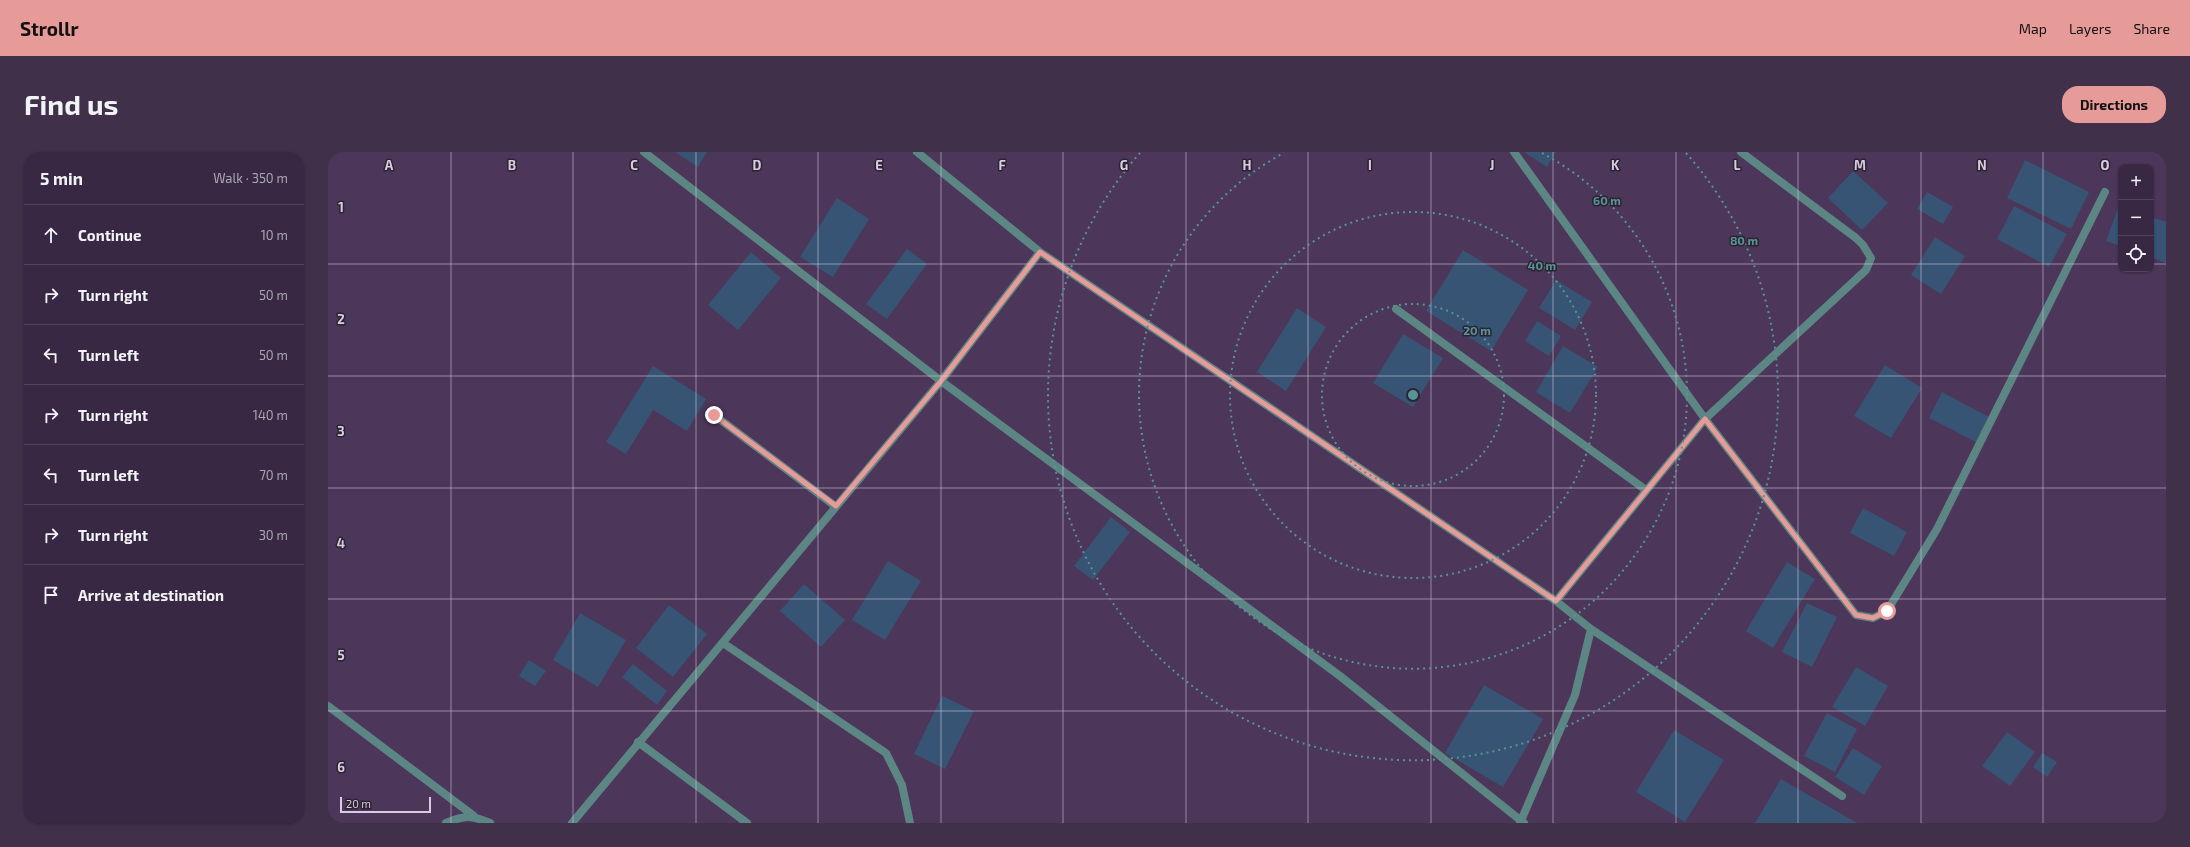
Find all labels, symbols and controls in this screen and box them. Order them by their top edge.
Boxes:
text: Strollr [20,17,79,40]
text: Map [2019,20,2047,37]
text: Layers [2069,20,2111,37]
text: Share [2133,20,2170,37]
button: Directions [2062,86,2166,123]
text: Find us [24,87,118,121]
text: A [385,157,394,173]
text: B [508,157,516,173]
text: C [630,157,638,173]
text: D [753,157,762,173]
text: E [875,157,883,173]
text: F [998,157,1006,173]
text: G [1120,157,1128,173]
text: H [1243,157,1252,173]
text: I [1368,157,1372,173]
text: J [1490,157,1494,173]
text: K [1611,157,1620,173]
text: L [1734,157,1741,173]
text: M [1854,157,1866,173]
text: N [1977,157,1987,173]
text: O [2101,157,2110,173]
map controls [2118,164,2154,272]
button: + [2118,164,2154,200]
text: 5 min [40,168,83,188]
text: Walk · 350 m [213,170,288,186]
text: 60 m [1593,193,1621,207]
text: 1 [338,199,344,215]
button: − [2118,200,2154,236]
icon: ahead [40,224,62,246]
text: Continue [78,226,141,244]
text: 10 m [261,227,288,243]
text: 80 m [1730,233,1758,247]
button: locate [2118,236,2154,272]
text: 40 m [1528,258,1556,272]
icon: right [40,284,62,306]
text: Turn right [78,286,148,304]
text: 50 m [259,287,288,303]
text: 2 [337,311,345,327]
text: 20 m [1463,323,1491,337]
icon: left [40,344,62,366]
text: Turn left [78,346,139,364]
text: 50 m [259,347,288,363]
centre of rings [1406,388,1420,402]
icon: right [40,404,62,426]
text: Turn right [78,406,148,424]
route end [705,406,723,424]
text: 140 m [253,407,288,423]
text: 3 [337,423,345,439]
icon: left [40,464,62,486]
text: Turn left [78,466,139,484]
text: 70 m [259,467,288,483]
icon: right [40,524,62,546]
text: Turn right [78,526,148,544]
text: 30 m [259,527,288,543]
text: 4 [337,535,345,551]
icon: arrive [40,584,62,606]
text: Arrive at destination [78,586,224,604]
route start [1878,602,1896,620]
text: 5 [337,647,345,663]
text: 6 [337,759,345,775]
scale bar [340,795,431,814]
text: 20 m [346,797,371,810]

